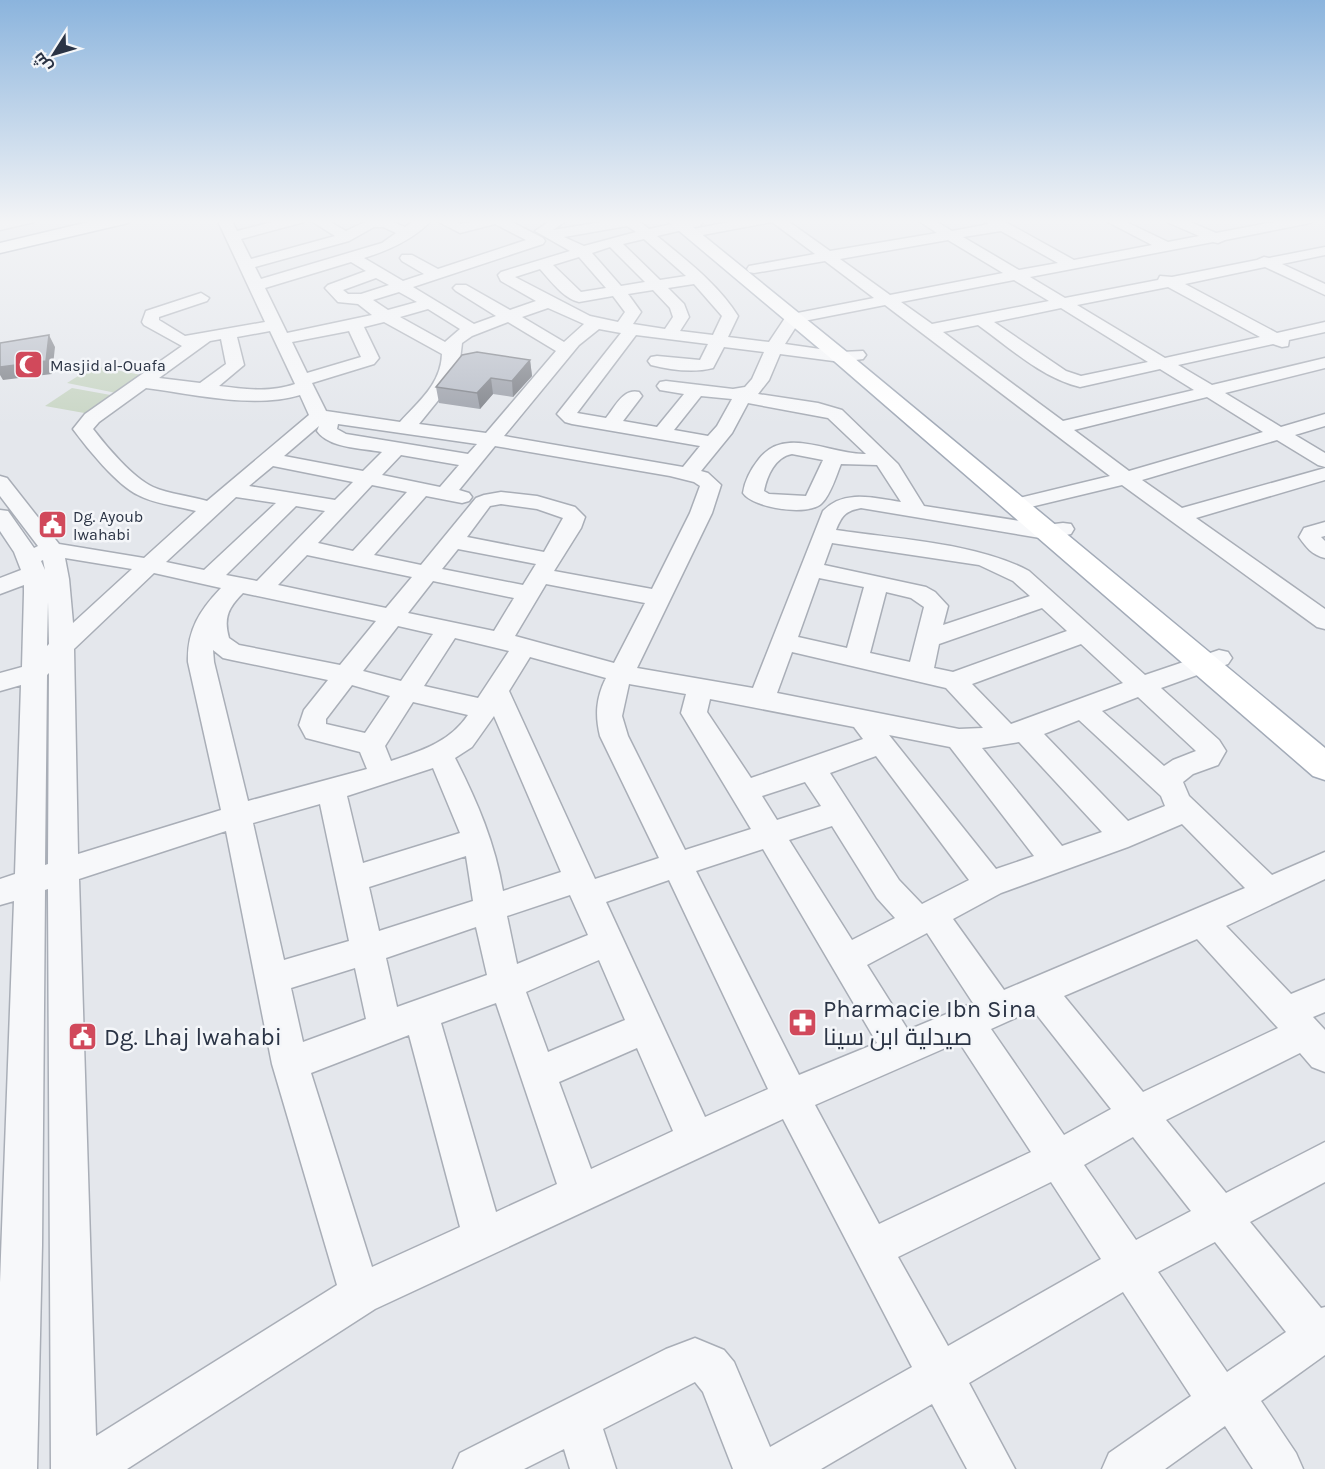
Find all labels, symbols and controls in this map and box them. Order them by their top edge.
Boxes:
north arrow [24,24,84,84]
text: ش [29,49,56,77]
mosque icon: Masjid al-Ouafa [13,349,45,381]
place label: Masjid al-Ouafa [50,356,166,375]
place label: Dg. Ayoub lwahabi [73,507,143,544]
public building icon: Dg. Ayoub lwahabi [36,509,68,541]
place label: Pharmacie Ibn Sina صيدلية ابن سينا [823,995,1036,1051]
pharmacy icon: Pharmacie Ibn Sina صيدلية ابن سينا [786,1007,818,1039]
public building icon: Dg. Lhaj lwahabi [67,1021,99,1053]
place label: Dg. Lhaj lwahabi [104,1023,282,1051]

